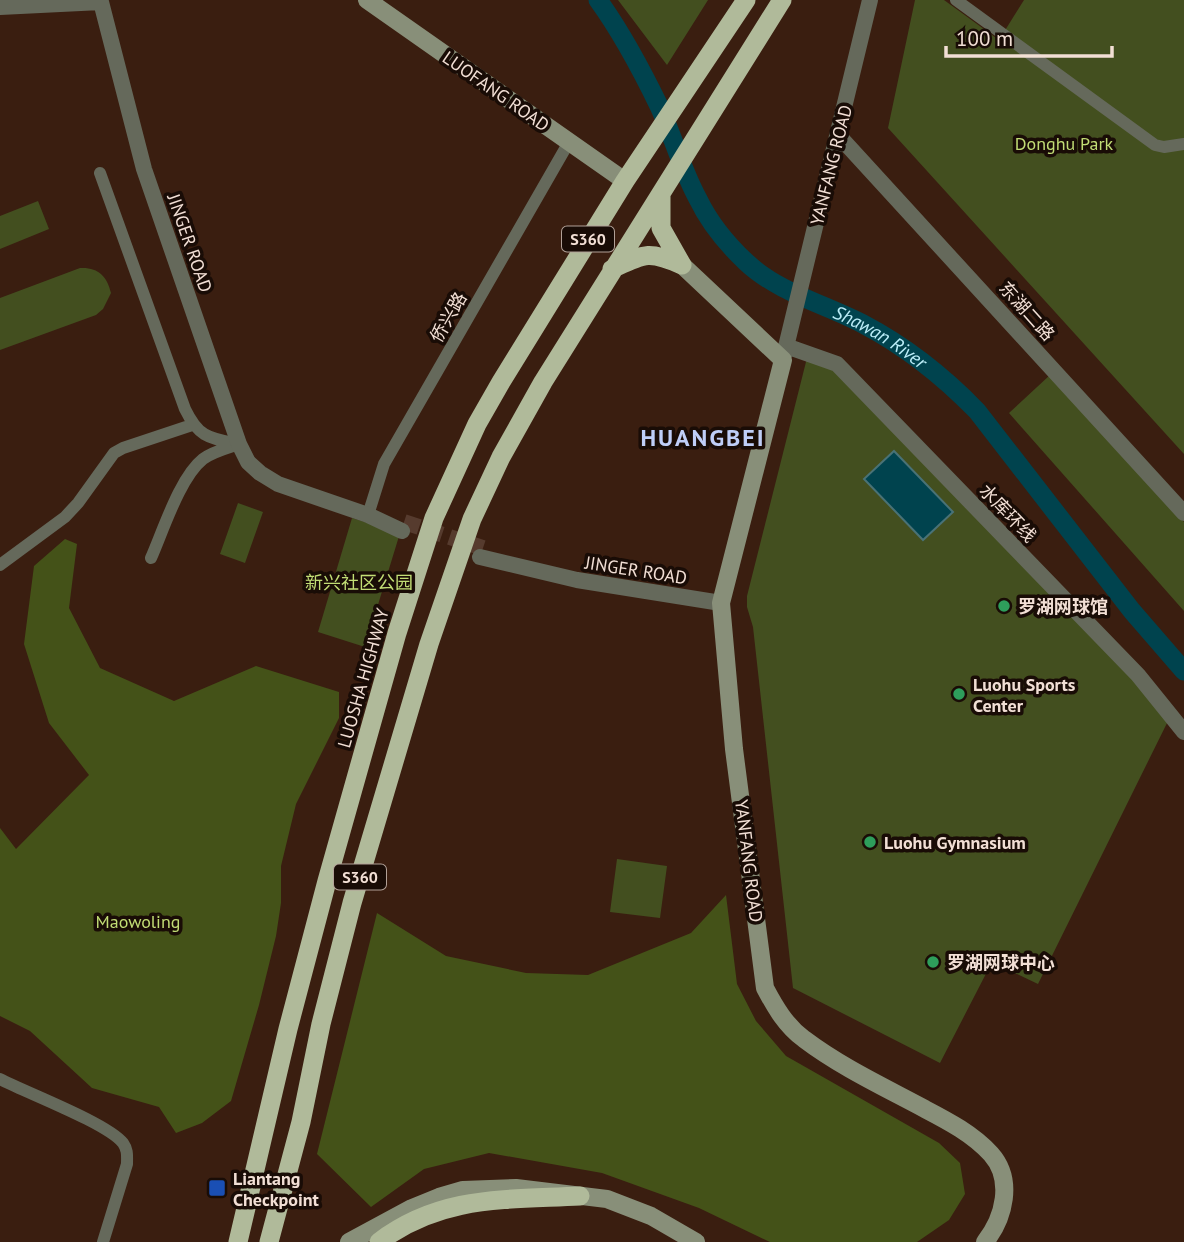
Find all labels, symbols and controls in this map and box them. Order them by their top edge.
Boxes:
scale bar [946,14,1112,58]
text: 100 m [956,25,1013,52]
street label: LUOFANG ROAD [438,46,554,136]
street label: YANFANG ROAD [805,102,857,228]
park label: Donghu Park [1015,132,1114,155]
street label: JINGER ROAD [162,190,218,295]
road number: S360 [562,227,614,252]
street label: 东湖二路 [994,277,1060,345]
street label: 侨兴路 [425,288,471,346]
water label: Shawan River [830,300,933,375]
district label: HUANGBEI [640,422,766,453]
street label: 水库环线 [975,479,1041,547]
street label: JINGER ROAD [582,550,689,589]
park label: 新兴社区公园 [305,571,413,594]
place label: 罗湖网球馆 [1018,595,1108,618]
marker: 罗湖网球馆 [996,598,1012,614]
street label: LUOSHA HIGHWAY [332,606,394,750]
place label: Luohu Sports Center [973,673,1076,717]
marker: Luohu Sports Center [951,686,967,702]
street label: YANFANG ROAD [730,798,768,924]
place label: Luohu Gymnasium [884,831,1026,854]
marker: Luohu Gymnasium [862,834,878,850]
road number: S360 [334,864,386,890]
park label: Maowoling [96,910,180,933]
place label: 罗湖网球中心 [947,951,1055,974]
marker: 罗湖网球中心 [925,954,941,970]
place label: Liantang Checkpoint [233,1167,320,1211]
marker: Liantang Checkpoint [207,1178,227,1198]

